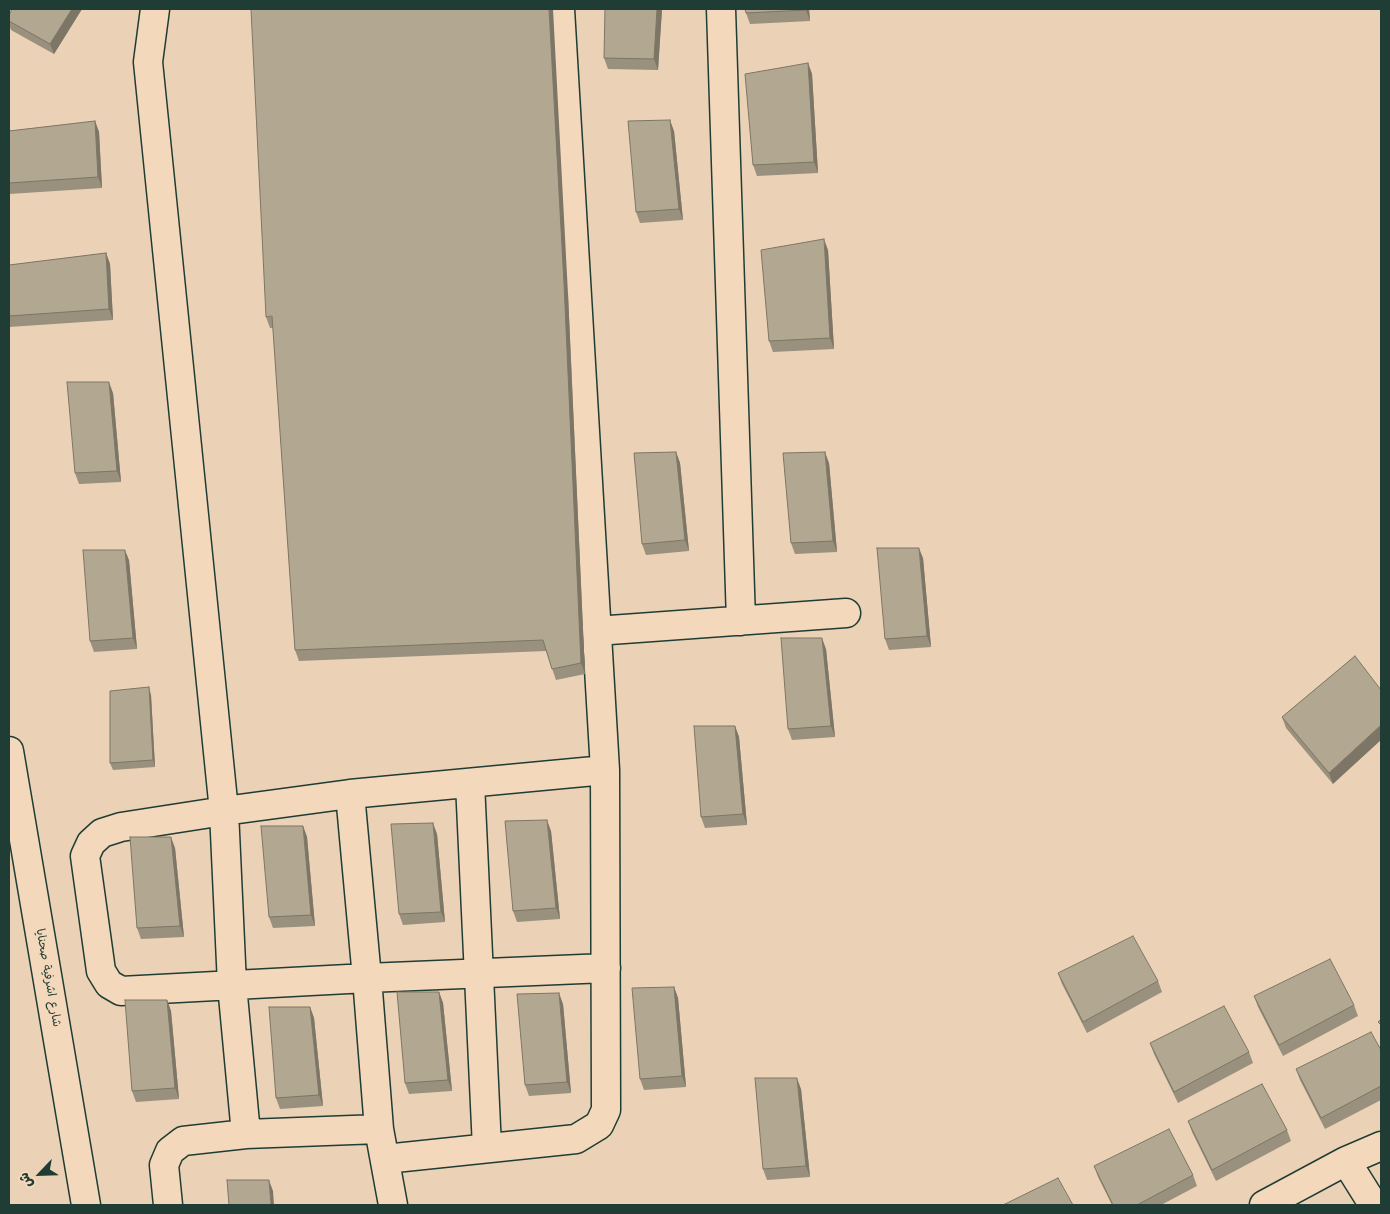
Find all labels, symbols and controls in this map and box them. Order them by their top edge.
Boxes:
street label: شارع اشرفية صحنايا [31,928,63,1028]
north arrow [15,1149,65,1199]
text: ش [13,1169,39,1192]

